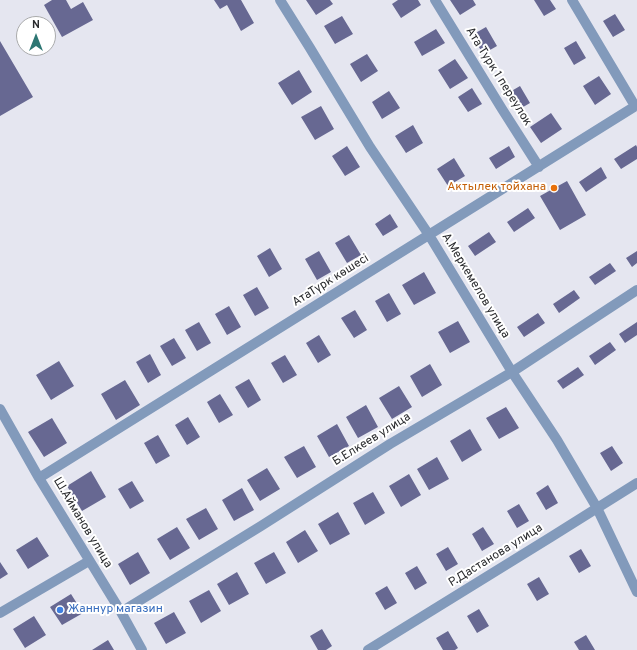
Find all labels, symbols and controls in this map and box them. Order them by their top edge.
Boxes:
north arrow [16,16,56,56]
text: N [32,18,40,32]
street label: Ата Турк 1 переулок [462,25,534,129]
place label: Актылек тойхана [447,181,546,195]
marker: Актылек тойхана [549,183,559,193]
street label: А.Меркемелов улица [438,231,512,341]
street label: АтаТүрк көшесі [290,252,372,310]
street label: Б.Елкеев улица [330,410,414,470]
street label: Ш.Айманов улица [49,475,115,571]
street label: Р.Дастанова улица [446,521,546,591]
place label: Жаннур магазин [68,603,163,617]
marker: Жаннур магазин [55,605,65,615]

